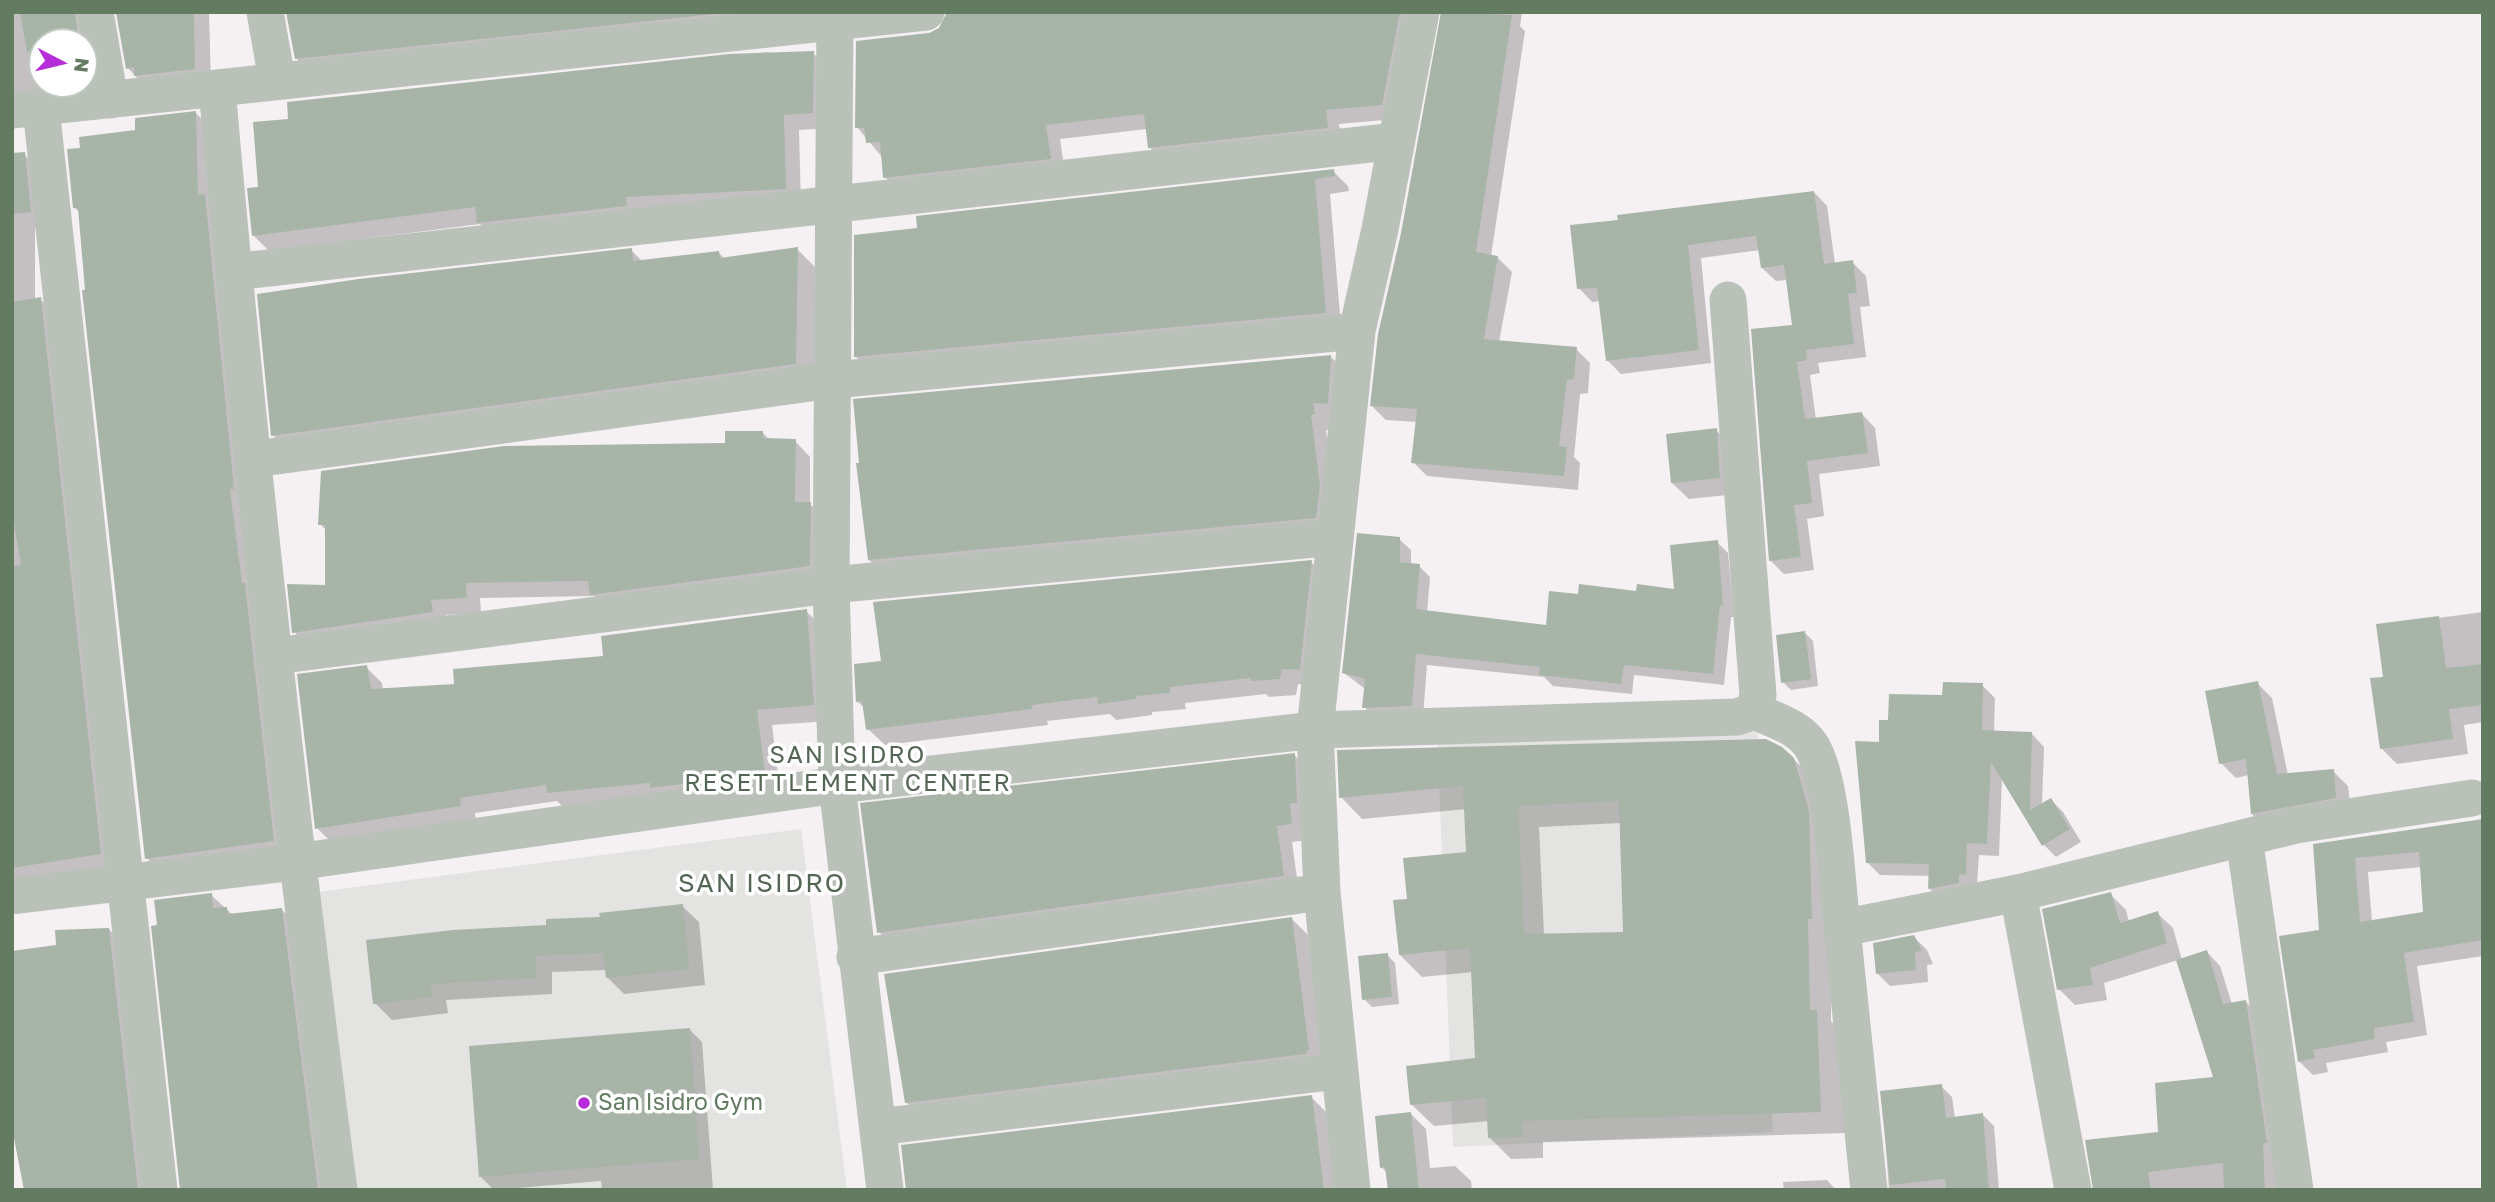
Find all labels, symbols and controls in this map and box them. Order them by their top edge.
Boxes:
north arrow [28,28,98,98]
text: N [70,57,95,74]
district label: SAN ISIDRO RESETTLEMENT CENTER [687,741,1009,797]
district label: SAN ISIDRO [679,868,845,900]
place label: San Isidro Gym [598,1089,763,1117]
marker: San Isidro Gym [576,1095,592,1111]

